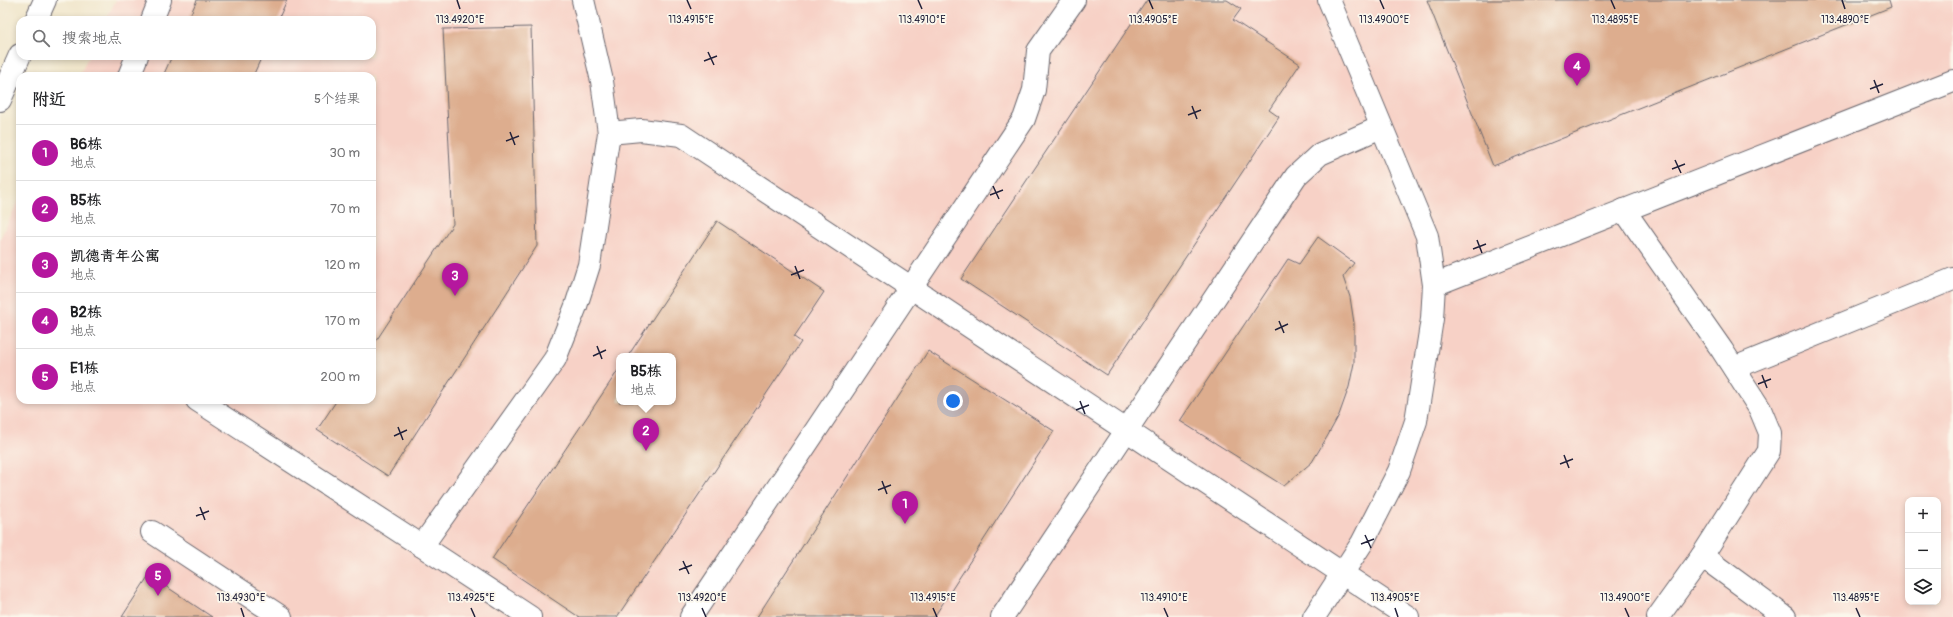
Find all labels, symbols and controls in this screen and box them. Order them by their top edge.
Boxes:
text: 113.4920°E [436,14,484,26]
text: 113.4915°E [668,14,714,26]
text: 113.4910°E [899,14,945,26]
text: 113.4905°E [1129,14,1177,26]
text: 113.4900°E [1359,14,1409,26]
text: 113.4895°E [1592,14,1638,26]
text: 113.4890°E [1821,14,1869,26]
search box [16,16,376,60]
icon: search [30,27,52,49]
text: 搜索地点 [62,29,122,48]
pin: 4 [1564,53,1590,86]
text: 附近 [32,89,66,110]
text: 5个结果 [314,91,360,107]
text: B6栋 [70,135,102,154]
text: 1 [42,145,48,161]
text: 30 m [330,145,360,161]
text: 地点 [70,155,96,171]
text: B5栋 [70,191,102,210]
text: 2 [41,201,49,217]
text: 70 m [330,201,360,217]
text: 地点 [70,211,96,227]
text: 凯德青年公寓 [70,247,160,266]
text: 3 [41,257,49,273]
text: 120 m [324,257,360,273]
pin: 3 [442,263,468,296]
text: 地点 [70,267,96,283]
text: B2栋 [70,303,102,322]
text: 4 [41,313,49,329]
text: 170 m [325,313,360,329]
text: 地点 [70,323,96,339]
popup [616,353,676,405]
text: E1栋 [70,359,99,378]
text: B5栋 [630,362,662,381]
text: 5 [41,369,49,385]
text: 200 m [321,369,360,385]
text: 地点 [70,379,96,395]
text: 地点 [630,382,656,398]
your location [943,391,963,411]
pin: 2 [633,418,659,451]
pin: 1 [892,491,918,524]
map controls [1905,497,1941,605]
button: + [1905,497,1941,533]
button: − [1905,533,1941,569]
pin: 5 [145,563,171,596]
button: layers [1905,569,1941,605]
text: 113.4930°E [217,592,265,604]
text: 113.4925°E [447,592,495,604]
text: 113.4920°E [678,592,726,604]
text: 113.4915°E [910,592,956,604]
text: 113.4910°E [1141,592,1187,604]
text: 113.4905°E [1371,592,1419,604]
text: 113.4900°E [1600,592,1650,604]
text: 113.4895°E [1833,592,1879,604]

